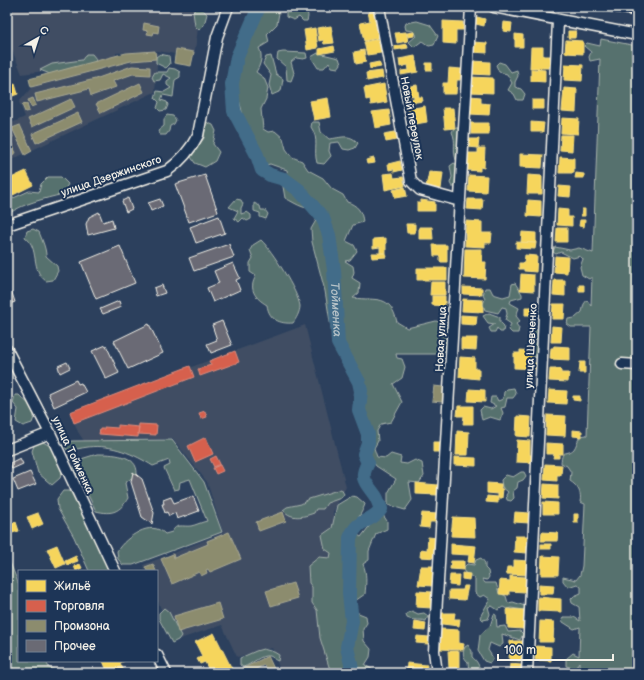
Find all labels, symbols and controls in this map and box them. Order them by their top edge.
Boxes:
north arrow [18,18,58,58]
text: С [37,23,51,38]
street label: Новый переулок [398,75,426,161]
street label: улица Дзержинского [59,153,163,199]
water label: Тойменка [327,282,345,337]
street label: улица Шевченко [522,303,540,389]
street label: Новая улица [433,305,449,372]
street label: улица Тойменка [49,414,97,496]
legend [18,570,158,662]
text: Жильё [54,579,91,594]
text: Торговля [54,599,105,614]
text: Промзона [54,619,110,634]
scale bar [498,636,613,662]
text: Прочее [54,639,96,654]
text: 100 m [504,643,536,658]

